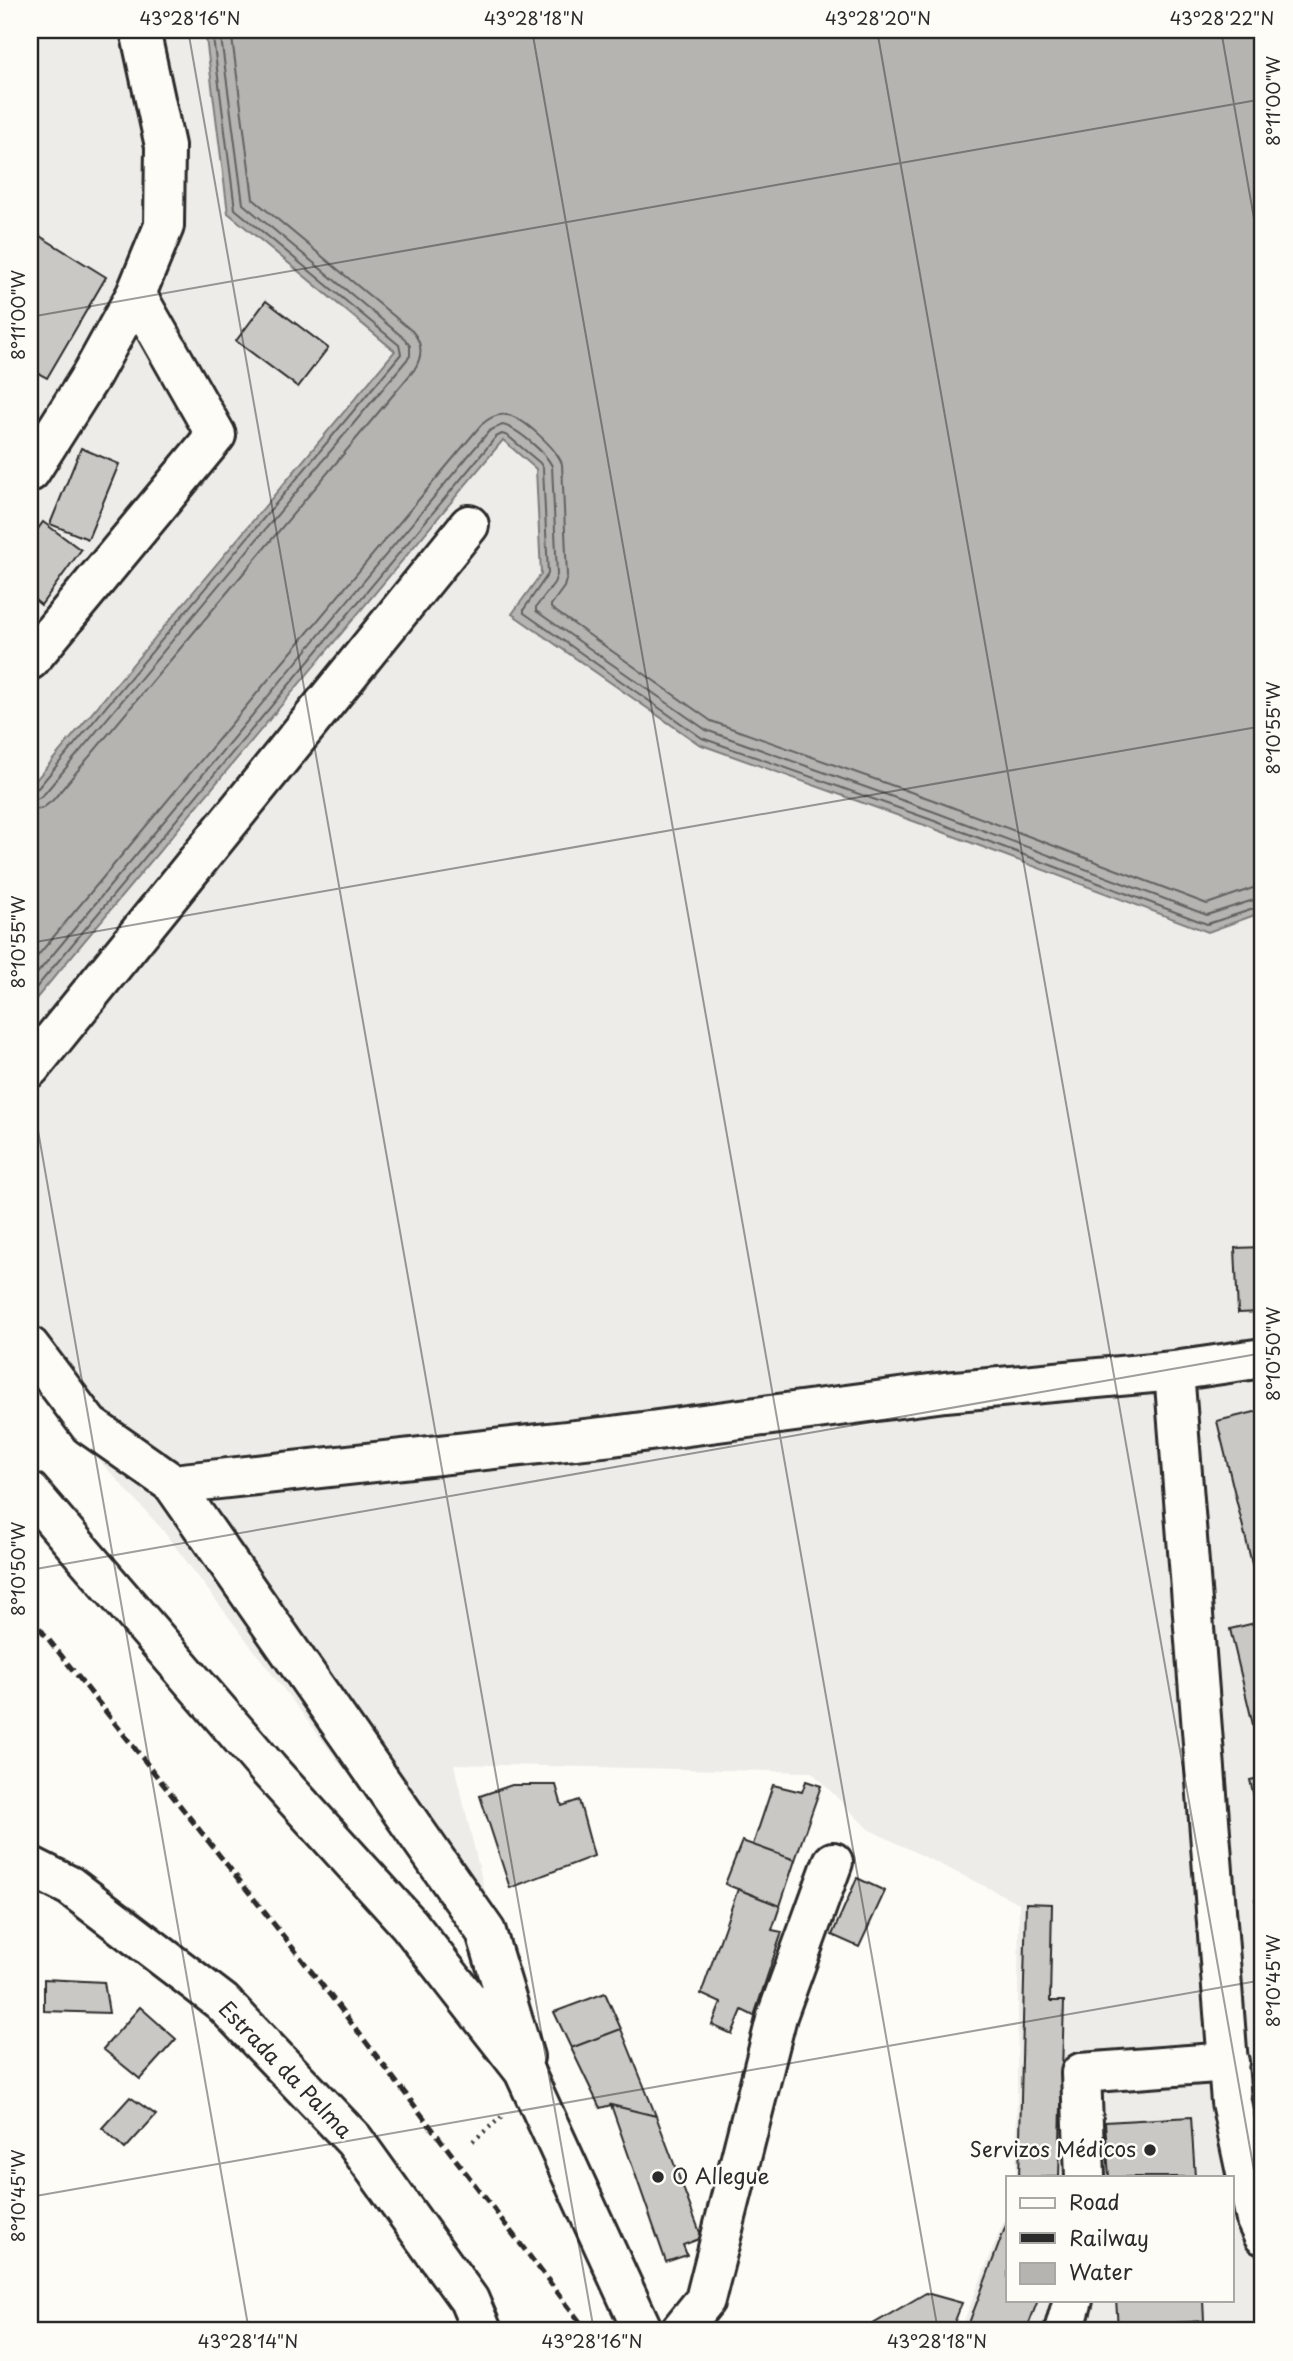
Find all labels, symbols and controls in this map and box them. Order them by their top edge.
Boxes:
text: 43°28'16"N [139,4,241,31]
text: 43°28'18"N [484,4,584,31]
text: 43°28'20"N [825,4,931,31]
text: 43°28'22"N [1170,4,1274,31]
text: 8°11'00"W [1259,55,1286,146]
text: 8°11'00"W [4,269,31,360]
text: 8°10'55"W [1259,681,1286,774]
text: 8°10'55"W [4,895,31,988]
text: 8°10'50"W [1259,1306,1286,1401]
text: 8°10'50"W [4,1521,31,1616]
text: 8°10'45"W [1259,1934,1286,2027]
street label: Estrada da Palma [212,1993,361,2145]
place label: Servizos Médicos [969,2132,1136,2164]
marker: Servizos Médicos [1142,2142,1158,2158]
text: 8°10'45"W [4,2149,31,2242]
place label: O Allegue [672,2159,770,2191]
marker: O Allegue [650,2169,666,2185]
legend [1006,2176,1234,2302]
text: Road [1069,2185,1120,2217]
text: Railway [1069,2221,1149,2253]
text: Water [1069,2255,1133,2287]
text: 43°28'14"N [198,2327,298,2354]
text: 43°28'16"N [541,2327,643,2354]
text: 43°28'18"N [887,2327,987,2354]

